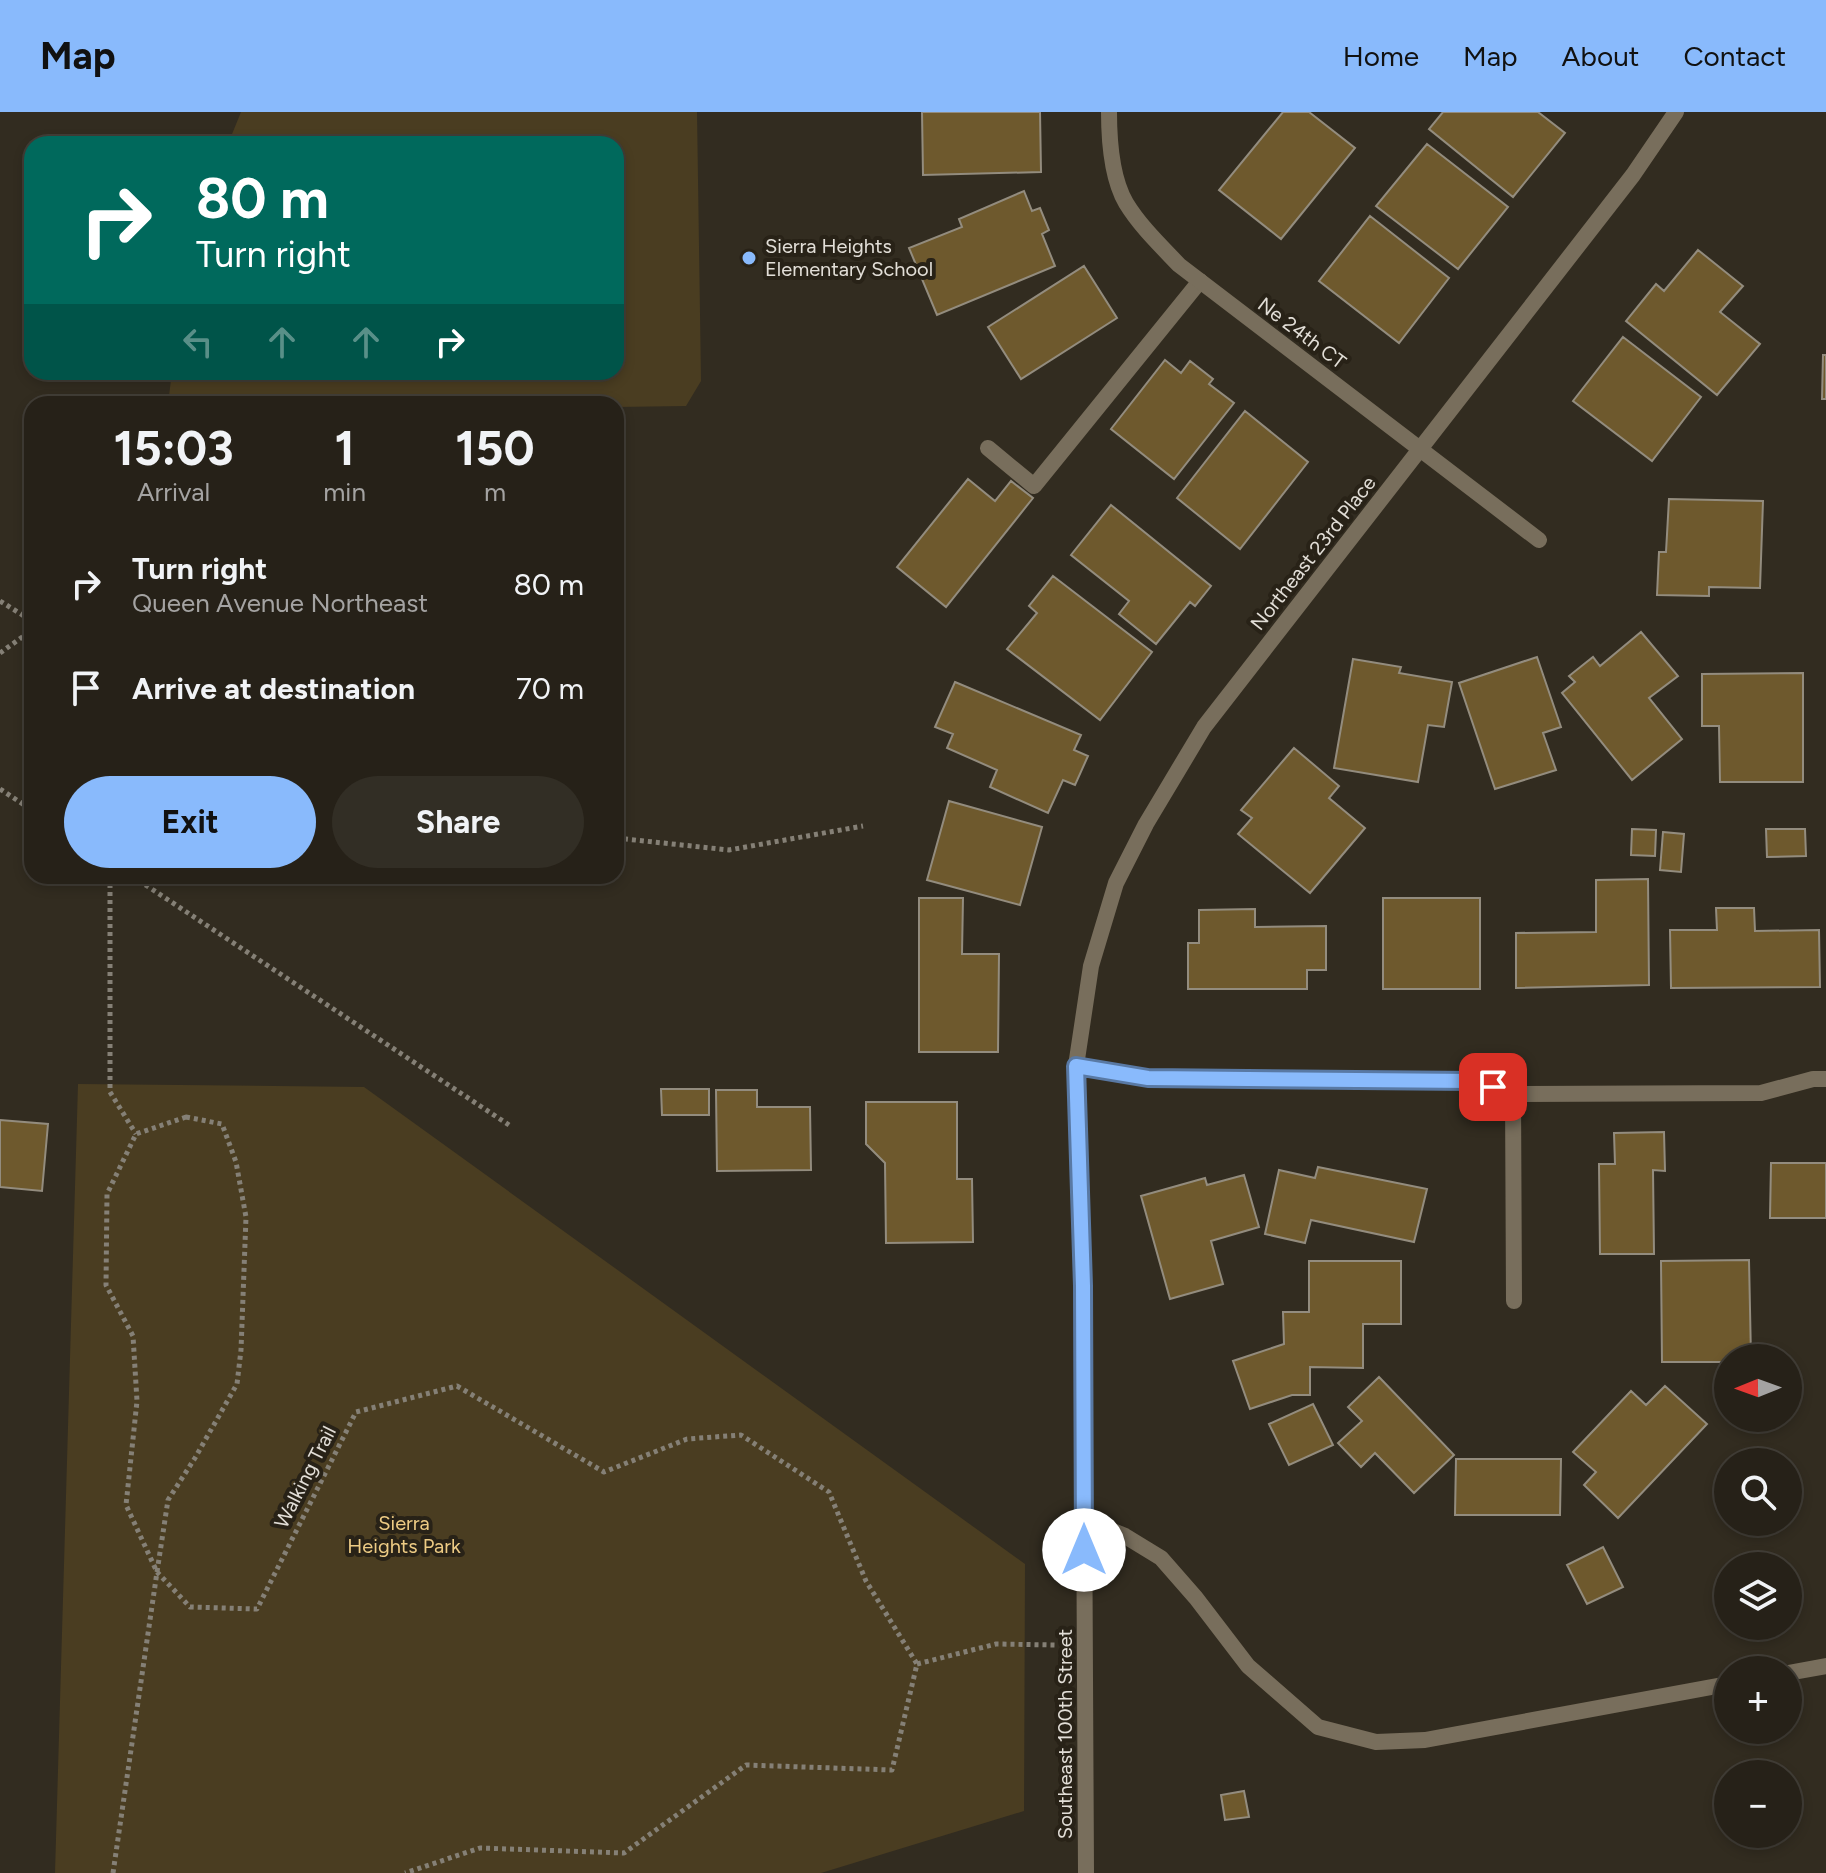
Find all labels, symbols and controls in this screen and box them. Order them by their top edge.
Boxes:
text: Map [40,33,116,79]
text: Home [1343,39,1419,73]
text: Map [1463,39,1518,73]
text: About [1562,39,1639,73]
text: Contact [1683,39,1786,73]
text: 80 m [196,165,329,232]
icon: right [64,168,168,272]
text: Turn right [196,233,351,276]
place label: Sierra Heights Elementary School [765,234,933,281]
marker: Sierra Heights Elementary School [740,249,758,267]
street label: Ne 24th CT [1253,292,1351,374]
icon: left [176,320,220,364]
icon: ahead [260,320,304,364]
icon: ahead [344,320,388,364]
icon: right [428,320,472,364]
text: 15:03 [113,419,234,477]
text: 1 [334,419,355,477]
text: 150 [455,419,535,477]
street label: Northeast 23rd Place [1245,471,1381,635]
text: Arrival [137,476,210,508]
text: min [323,476,366,508]
text: m [484,476,506,508]
text: Turn right [132,550,267,587]
icon: right [64,562,108,606]
text: 80 m [513,566,584,603]
text: Queen Avenue Northeast [132,587,428,619]
icon: arrive [64,666,108,710]
text: Arrive at destination [132,670,415,707]
text: 70 m [516,670,584,707]
button: Exit [64,776,316,868]
button: Share [332,776,584,868]
pin [1459,1053,1527,1121]
icon: arrive [1471,1065,1515,1109]
north arrow [1714,1344,1802,1432]
map controls [1714,1344,1802,1848]
street label: Walking Trail [269,1422,341,1532]
button: search [1714,1448,1802,1536]
position arrow [1042,1508,1126,1592]
park label: Sierra Heights Park [347,1511,461,1558]
button: layers [1714,1552,1802,1640]
street label: Southeast 100th Street [1053,1629,1077,1839]
button: + [1714,1656,1802,1744]
button: − [1714,1760,1802,1848]

